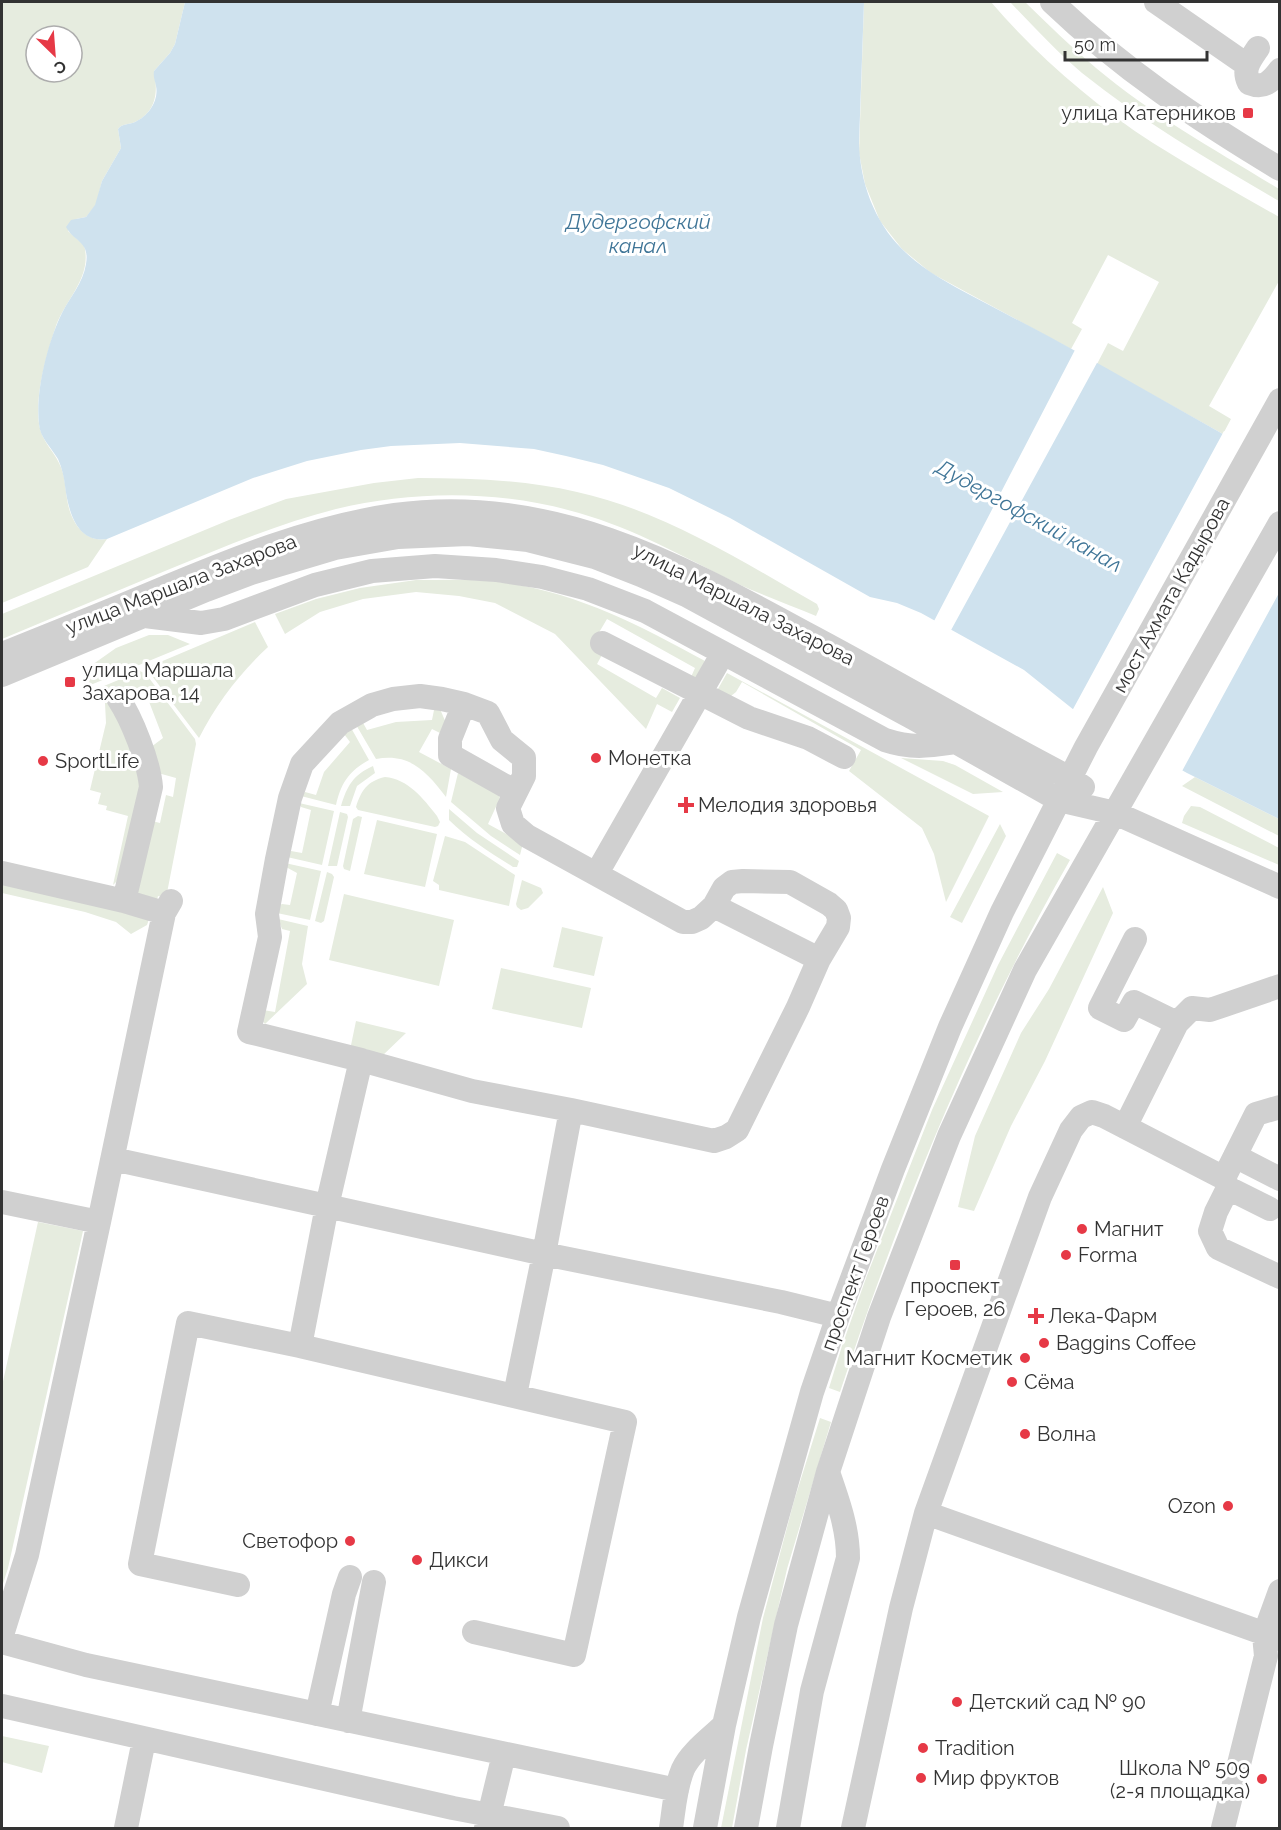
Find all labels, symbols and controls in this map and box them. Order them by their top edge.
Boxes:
north arrow [24,24,84,84]
scale bar [1065,24,1208,62]
text: 50 m [1074,34,1116,55]
text: С [51,56,69,78]
place label: улица Катерников [1061,101,1236,125]
marker: улица Катерников [1241,106,1255,120]
water label: Дудергофский канал [564,209,711,258]
water label: Дудергофский канал [931,453,1127,577]
street label: мост Ахмата Кадырова [1107,493,1235,697]
street label: улица Маршала Захарова [62,529,300,639]
street label: улица Маршала Захарова [629,538,859,670]
place label: улица Маршала Захарова, 14 [82,658,234,705]
marker: улица Маршала Захарова, 14 [63,675,77,689]
place label: Монетка [608,746,691,770]
place label: SportLife [55,749,139,773]
marker: Монетка [589,751,603,765]
marker: SportLife [36,754,50,768]
place label: Мелодия здоровья [698,793,877,817]
marker: Мелодия здоровья [679,798,693,812]
street label: проспект Героев [816,1192,894,1354]
place label: Магнит [1094,1217,1164,1241]
marker: Магнит [1075,1222,1089,1236]
place label: Forma [1078,1243,1137,1267]
marker: Forma [1059,1248,1073,1262]
marker: проспект Героев, 26 [948,1258,962,1272]
place label: проспект Героев, 26 [905,1274,1005,1321]
place label: Лека-Фарм [1048,1304,1157,1328]
marker: Лека-Фарм [1029,1309,1043,1323]
place label: Baggins Coffee [1056,1331,1196,1355]
marker: Baggins Coffee [1037,1336,1051,1350]
place label: Магнит Косметик [846,1346,1013,1370]
marker: Магнит Косметик [1018,1351,1032,1365]
place label: Сёма [1024,1370,1074,1394]
marker: Сёма [1005,1375,1019,1389]
place label: Волна [1037,1422,1096,1446]
marker: Волна [1018,1427,1032,1441]
place label: Ozon [1168,1494,1216,1518]
marker: Ozon [1221,1499,1235,1513]
place label: Светофор [242,1529,338,1553]
marker: Светофор [343,1534,357,1548]
place label: Дикси [429,1548,489,1572]
marker: Дикси [410,1553,424,1567]
place label: Детский сад № 90 [969,1690,1146,1714]
marker: Детский сад № 90 [950,1695,964,1709]
place label: Tradition [935,1736,1015,1760]
marker: Tradition [916,1741,930,1755]
place label: Школа № 509 (2-я площадка) [1110,1756,1250,1803]
place label: Мир фруктов [933,1766,1059,1790]
marker: Мир фруктов [914,1771,928,1785]
marker: Школа № 509 (2-я площадка) [1255,1772,1269,1786]

